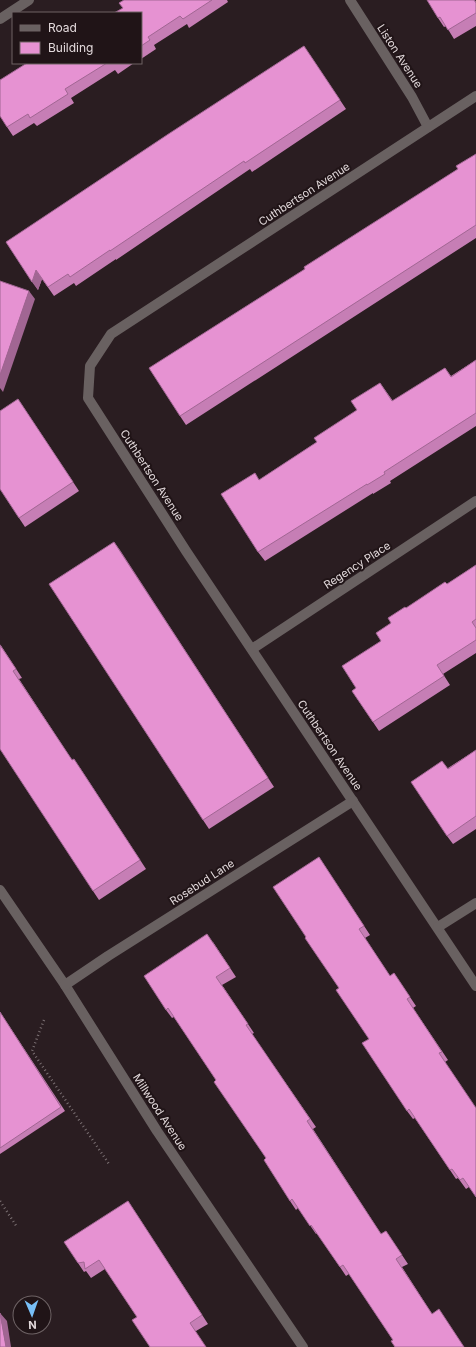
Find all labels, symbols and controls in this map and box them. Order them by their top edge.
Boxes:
legend [12,12,142,64]
text: Road [48,20,77,35]
street label: Liston Avenue [374,22,426,90]
text: Building [48,40,93,55]
street label: Cuthbertson Avenue [256,159,352,229]
street label: Cuthbertson Avenue [117,427,187,523]
street label: Regency Place [321,538,393,592]
street label: Cuthbertson Avenue [294,697,366,793]
street label: Rosebud Lane [167,856,237,908]
street label: Millwood Avenue [130,1071,190,1153]
north arrow [12,1295,52,1335]
text: N [28,1318,37,1332]

